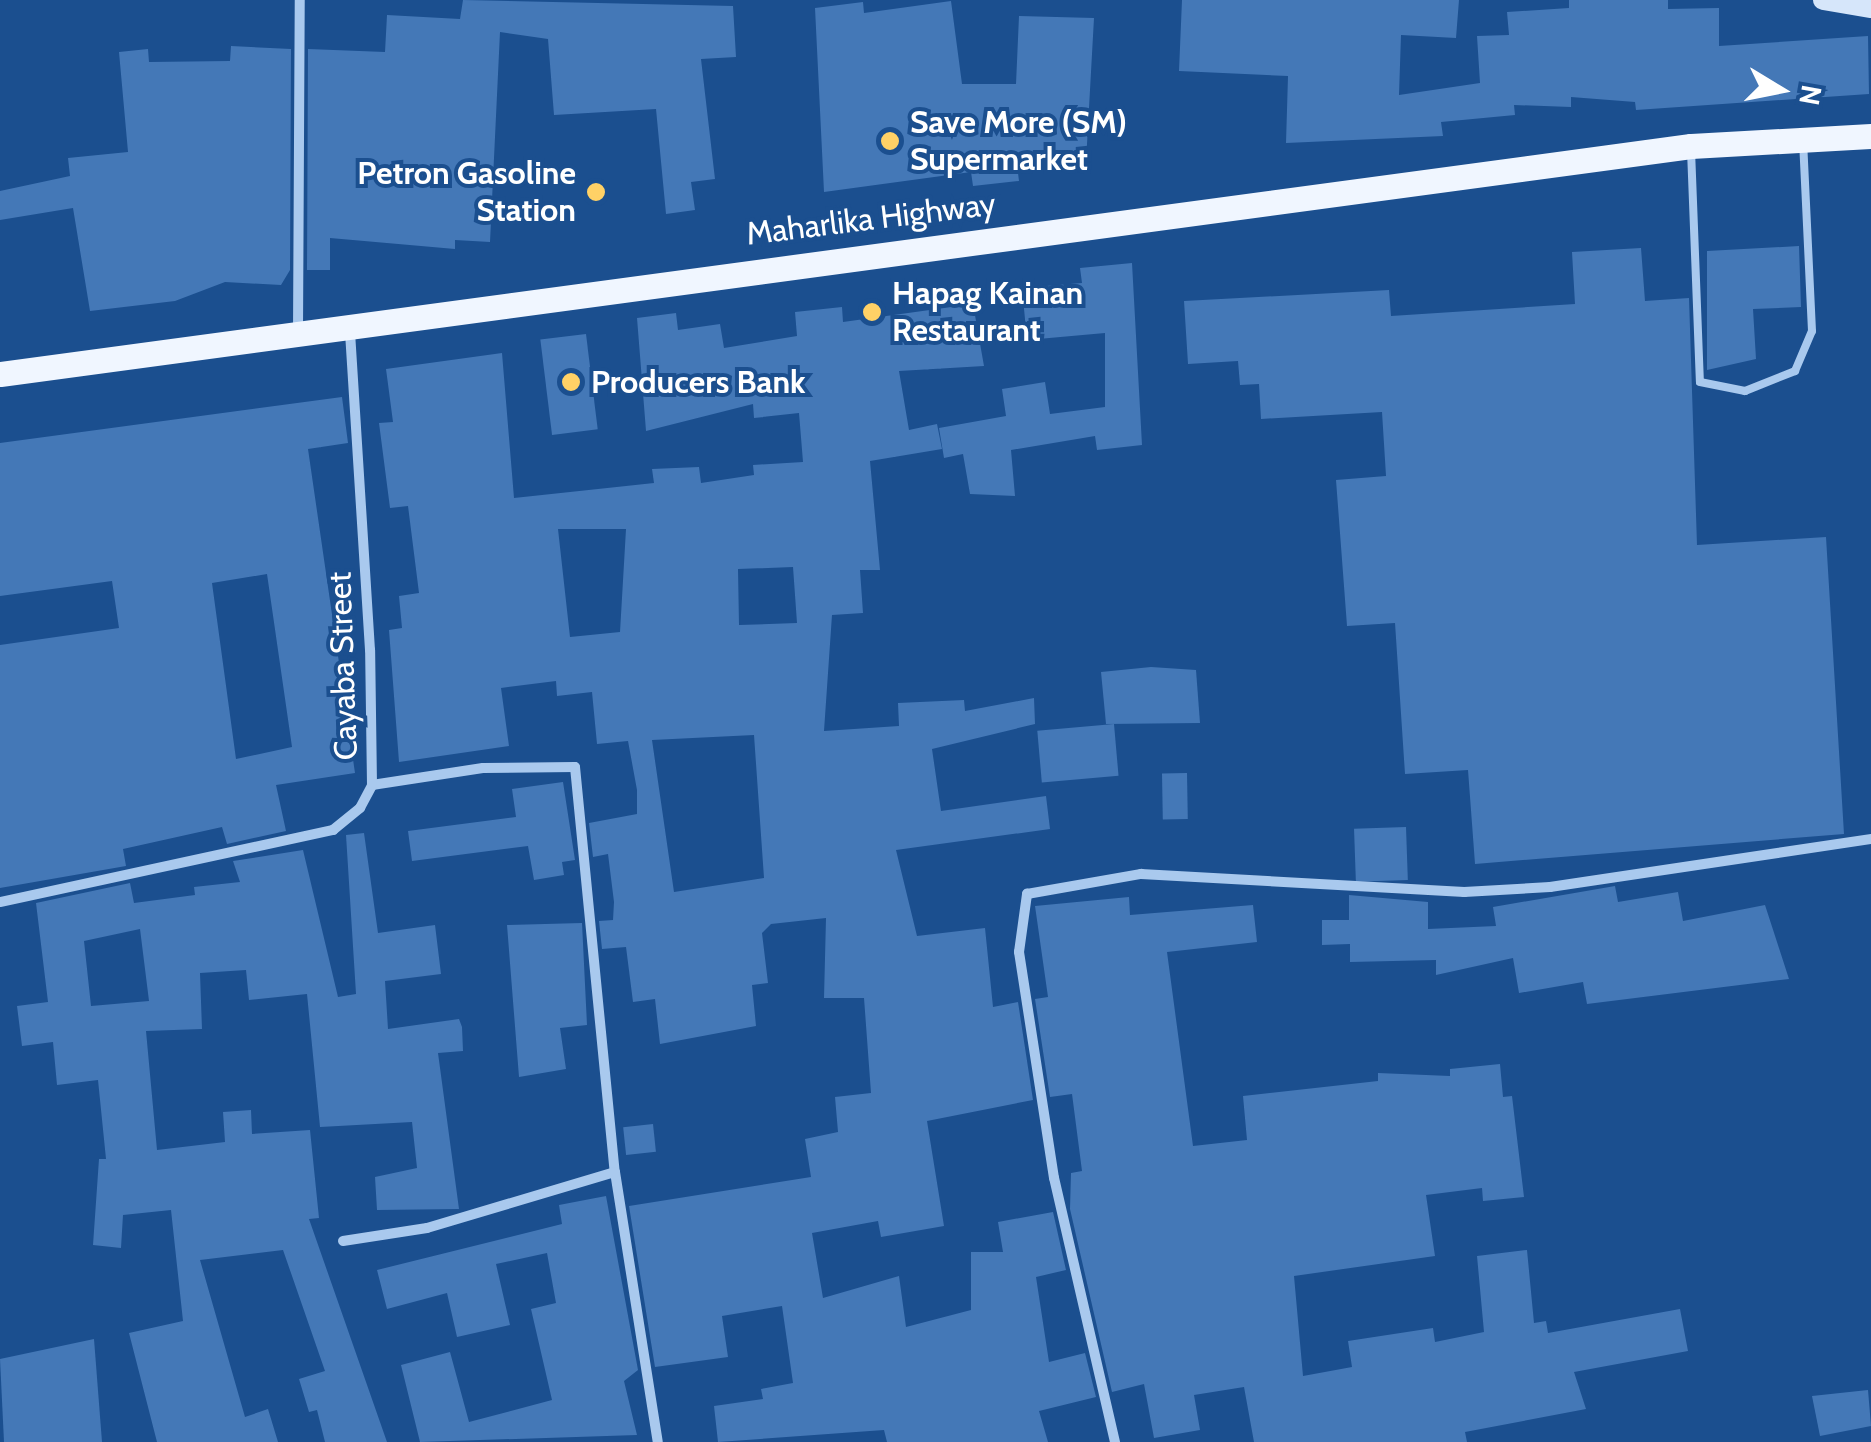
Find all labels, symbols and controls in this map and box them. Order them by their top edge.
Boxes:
north arrow [1731,40,1831,140]
text: N [1792,83,1829,108]
place label: Save More (SM) Supermarket [910,104,1127,179]
marker: Save More (SM) Supermarket [879,130,901,152]
place label: Petron Gasoline Station [357,155,576,230]
marker: Petron Gasoline Station [585,181,607,203]
street label: Maharlika Highway [744,185,998,253]
place label: Hapag Kainan Restaurant [892,275,1083,350]
marker: Hapag Kainan Restaurant [861,301,883,323]
place label: Producers Bank [591,363,806,401]
marker: Producers Bank [560,371,582,393]
street label: Cayaba Street [321,571,365,761]

